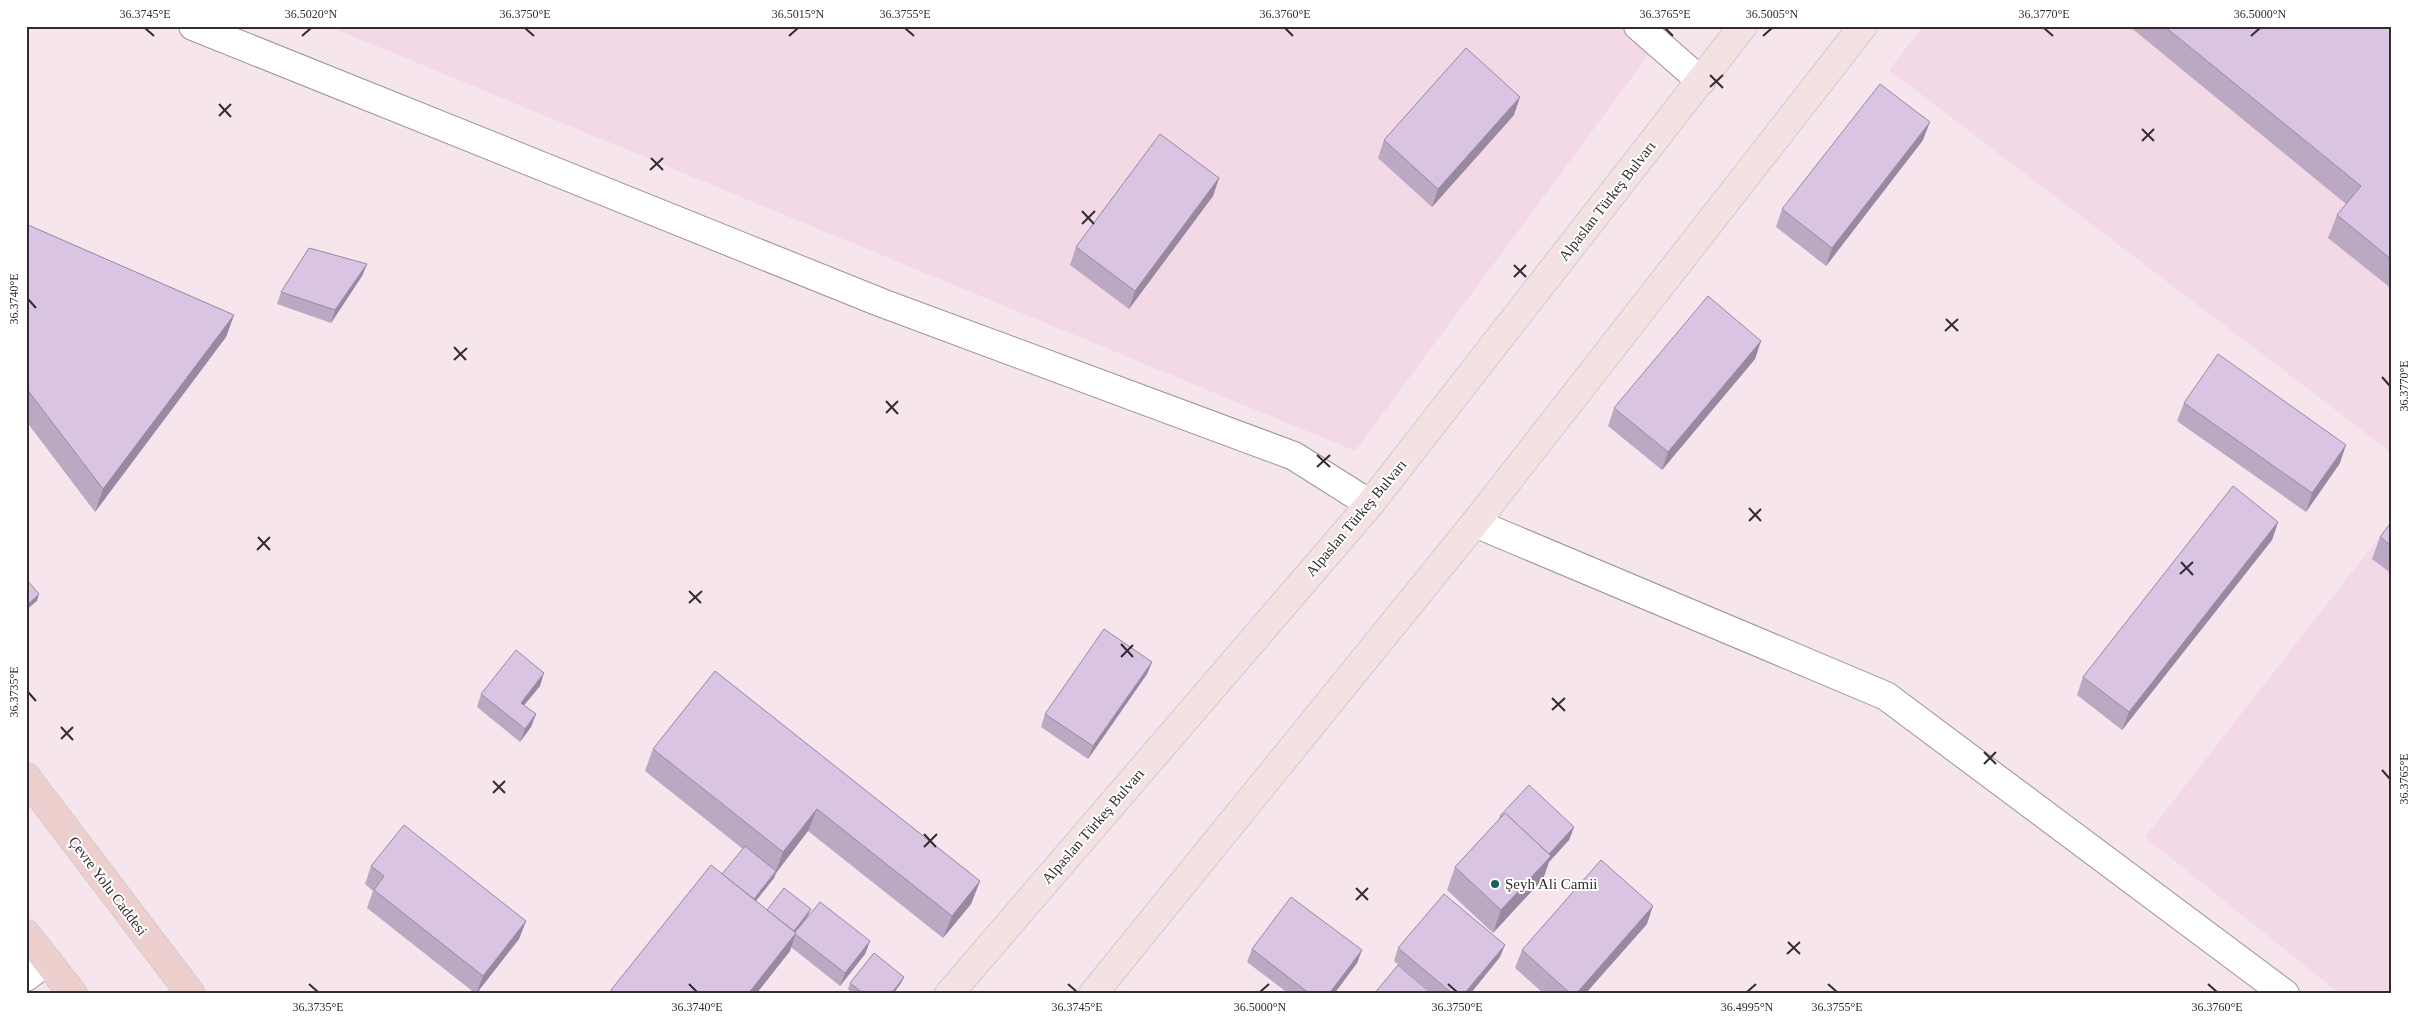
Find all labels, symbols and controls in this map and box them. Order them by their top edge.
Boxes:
text: 36.3745°E [119,7,171,21]
text: 36.5020°N [285,7,338,21]
text: 36.3750°E [499,7,551,21]
text: 36.5015°N [772,7,825,21]
text: 36.3755°E [879,7,931,21]
text: 36.3760°E [1259,7,1311,21]
text: 36.3765°E [1639,7,1691,21]
text: 36.5005°N [1746,7,1799,21]
text: 36.3770°E [2018,7,2070,21]
text: 36.5000°N [2234,7,2287,21]
street label: Alpaslan Türkeş Bulvarı [1555,138,1659,264]
text: 36.3740°E [7,273,21,325]
text: 36.3770°E [2397,360,2411,412]
street label: Alpaslan Türkeş Bulvarı [1303,456,1409,580]
text: 36.3735°E [7,666,21,718]
text: 36.3765°E [2397,753,2411,805]
street label: Alpaslan Türkeş Bulvarı [1039,765,1147,887]
street label: Çevre Yolu Caddesi [66,833,150,939]
place label: Şeyh Ali Camii [1505,876,1598,892]
marker: Şeyh Ali Camii [1489,878,1501,890]
text: 36.3735°E [292,1000,344,1014]
text: 36.3740°E [671,1000,723,1014]
text: 36.3745°E [1051,1000,1103,1014]
text: 36.5000°N [1234,1000,1287,1014]
text: 36.3750°E [1431,1000,1483,1014]
text: 36.4995°N [1721,1000,1774,1014]
text: 36.3755°E [1811,1000,1863,1014]
text: 36.3760°E [2191,1000,2243,1014]

